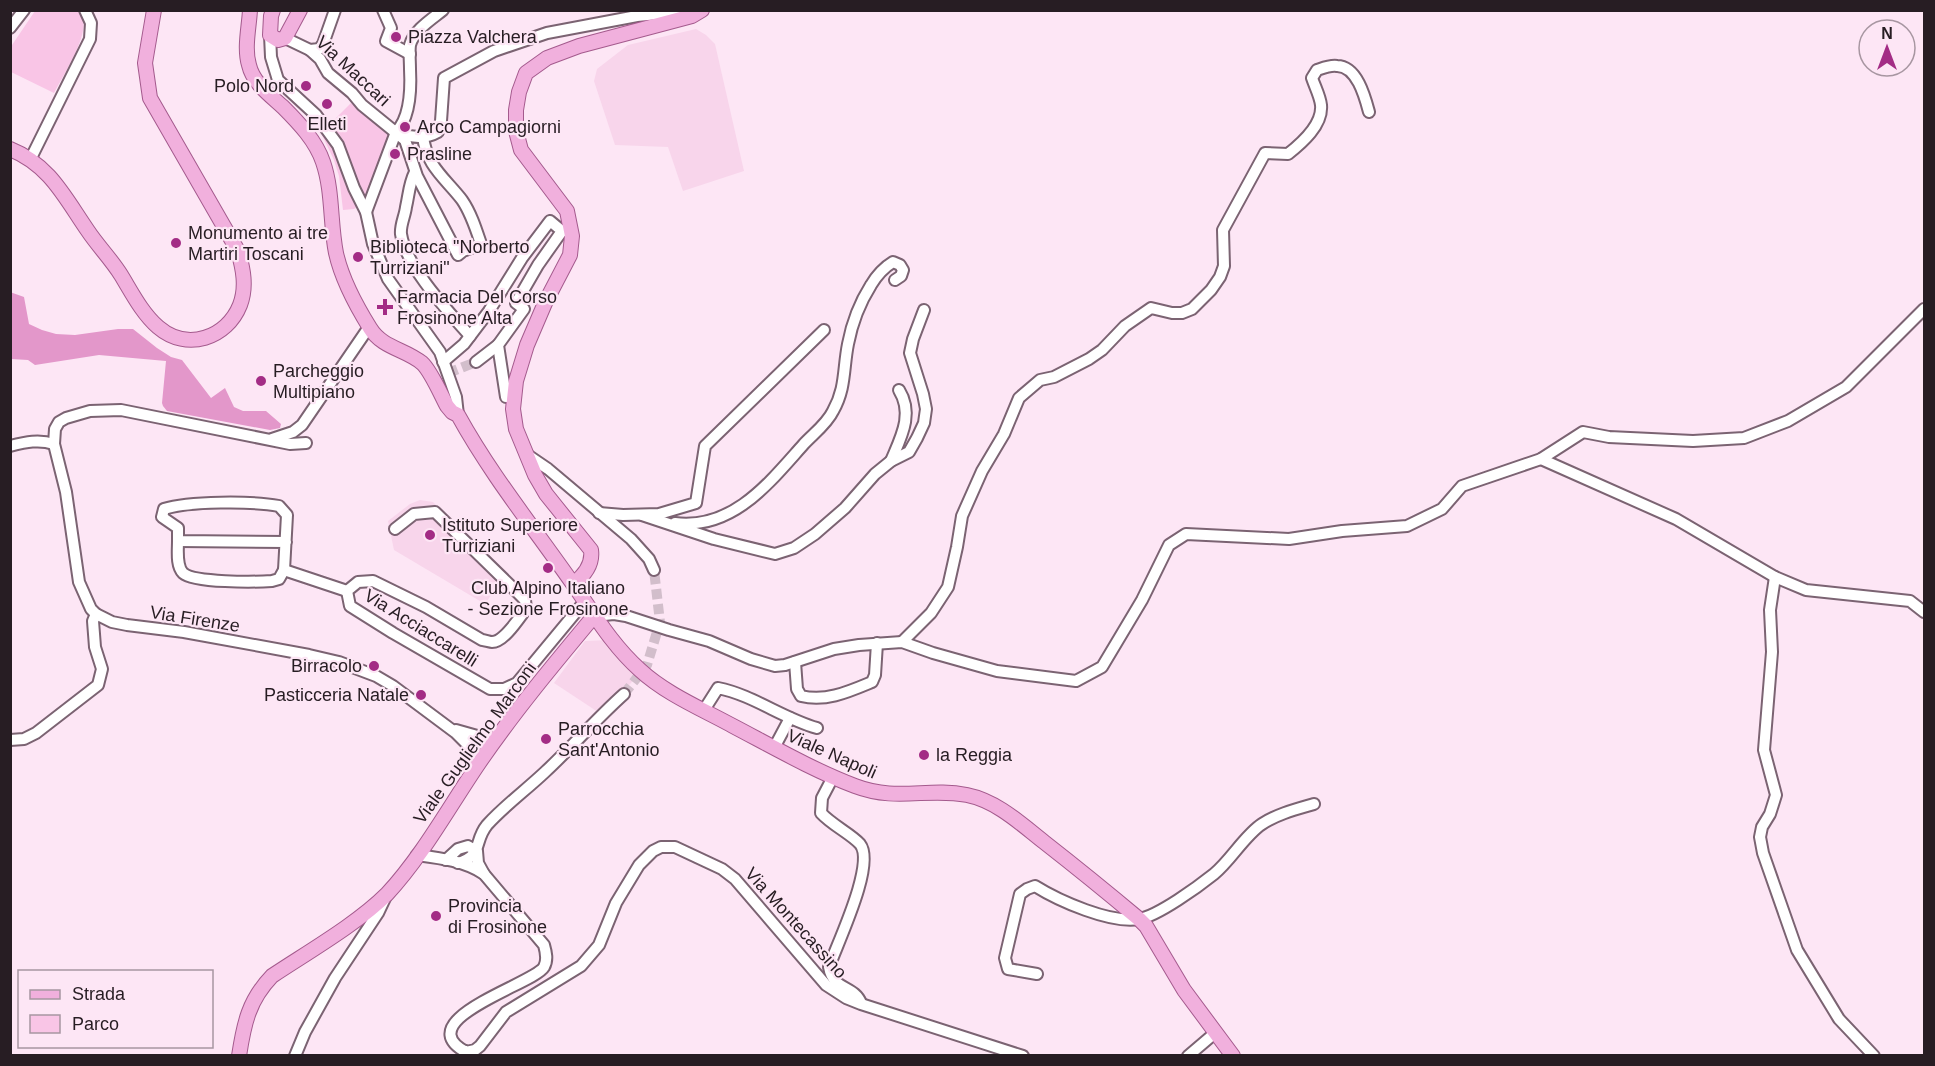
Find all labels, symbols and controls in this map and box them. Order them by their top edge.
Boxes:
north arrow [1857,18,1917,78]
text: N [1881,25,1893,42]
place label: Piazza Valchera [408,27,538,47]
marker: Piazza Valchera [389,30,403,44]
street label: Via Maccari [312,32,394,110]
place label: Polo Nord [214,76,294,96]
marker: Polo Nord [299,79,313,93]
marker: Elleti [320,97,334,111]
place label: Elleti [307,114,347,134]
place label: Arco Campagiorni [417,117,561,137]
marker: Arco Campagiorni [398,120,412,134]
place label: Prasline [407,144,472,164]
marker: Prasline [388,147,402,161]
place label: Monumento ai tre Martiri Toscani [188,223,328,264]
marker: Monumento ai tre Martiri Toscani [169,236,183,250]
place label: Biblioteca "Norberto Turriziani" [370,237,529,278]
marker: Biblioteca "Norberto Turriziani" [351,250,365,264]
place label: Farmacia Del Corso Frosinone Alta [397,287,557,328]
marker: Farmacia Del Corso Frosinone Alta [378,300,392,314]
place label: Parcheggio Multipiano [273,361,364,402]
marker: Parcheggio Multipiano [254,374,268,388]
place label: Istituto Superiore Turriziani [442,515,578,556]
marker: Istituto Superiore Turriziani [423,528,437,542]
marker: Club Alpino Italiano - Sezione Frosinone [541,561,555,575]
place label: Club Alpino Italiano - Sezione Frosinone [467,578,629,619]
street label: Via Acciaccarelli [361,585,481,671]
street label: Via Firenze [149,602,241,636]
place label: Birracolo [291,656,362,676]
street label: Viale Guglielmo Marconi [410,658,540,828]
marker: Birracolo [367,659,381,673]
place label: Pasticceria Natale [264,685,409,705]
marker: Pasticceria Natale [414,688,428,702]
place label: Parrocchia Sant'Antonio [558,719,660,760]
street label: Viale Napoli [784,725,880,783]
marker: Parrocchia Sant'Antonio [539,732,553,746]
place label: la Reggia [936,745,1013,765]
marker: la Reggia [917,748,931,762]
street label: Via Montecassino [741,864,851,982]
place label: Provincia di Frosinone [448,896,547,937]
marker: Provincia di Frosinone [429,909,443,923]
legend [18,970,213,1048]
text: Strada [72,984,126,1004]
text: Parco [72,1014,119,1034]

